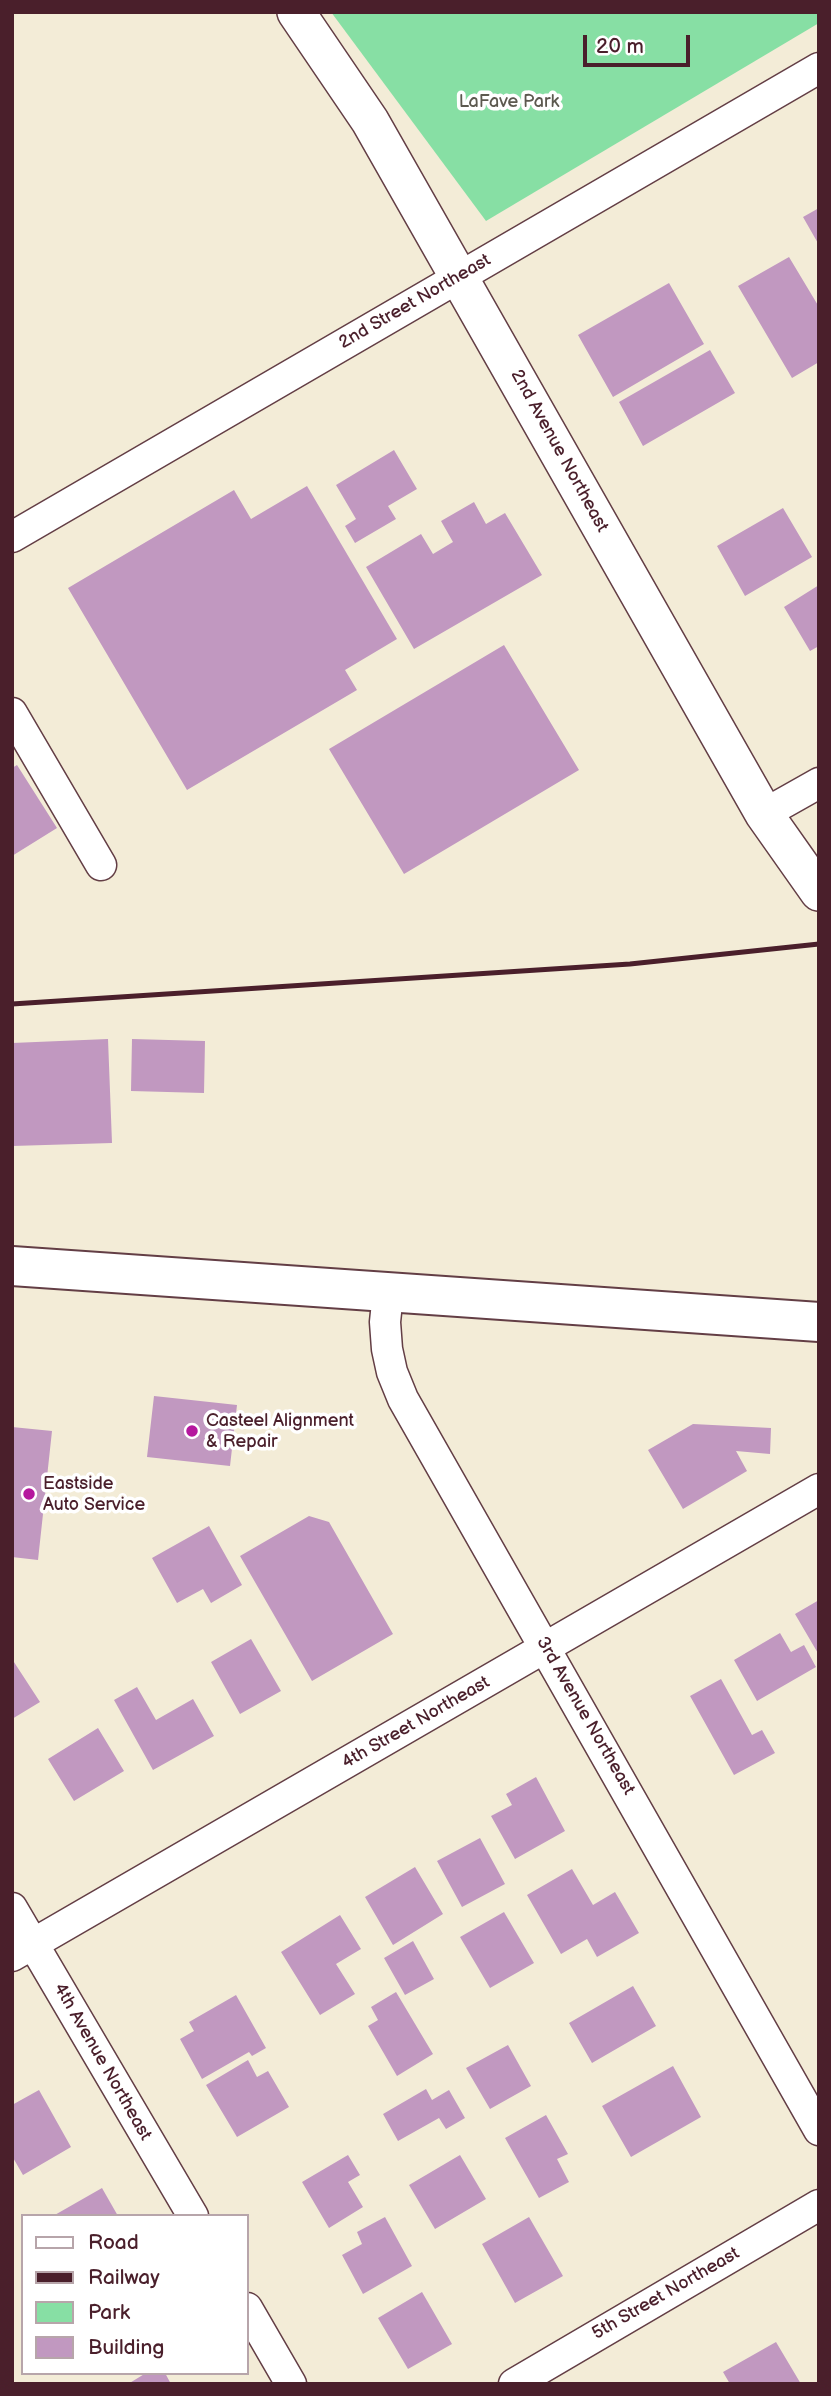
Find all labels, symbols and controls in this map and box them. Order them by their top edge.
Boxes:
scale bar [586,21,693,65]
text: 20 m [596,34,644,59]
park label: LaFave Park [459,91,559,113]
street label: 2nd Street Northeast [335,250,495,354]
street label: 2nd Avenue Northeast [505,366,613,536]
place label: Casteel Alignment & Repair [206,1410,354,1452]
marker: Casteel Alignment & Repair [184,1423,200,1439]
place label: Eastside Auto Service [43,1473,145,1516]
marker: Eastside Auto Service [21,1486,37,1502]
street label: 3rd Avenue Northeast [531,1633,639,1799]
street label: 4th Street Northeast [338,1672,494,1774]
street label: 4th Avenue Northeast [48,1980,156,2144]
legend [21,2214,248,2375]
text: Road [88,2230,139,2255]
street label: 5th Street Northeast [589,2243,743,2345]
text: Railway [88,2265,160,2290]
text: Park [88,2300,130,2325]
text: Building [88,2335,164,2360]

